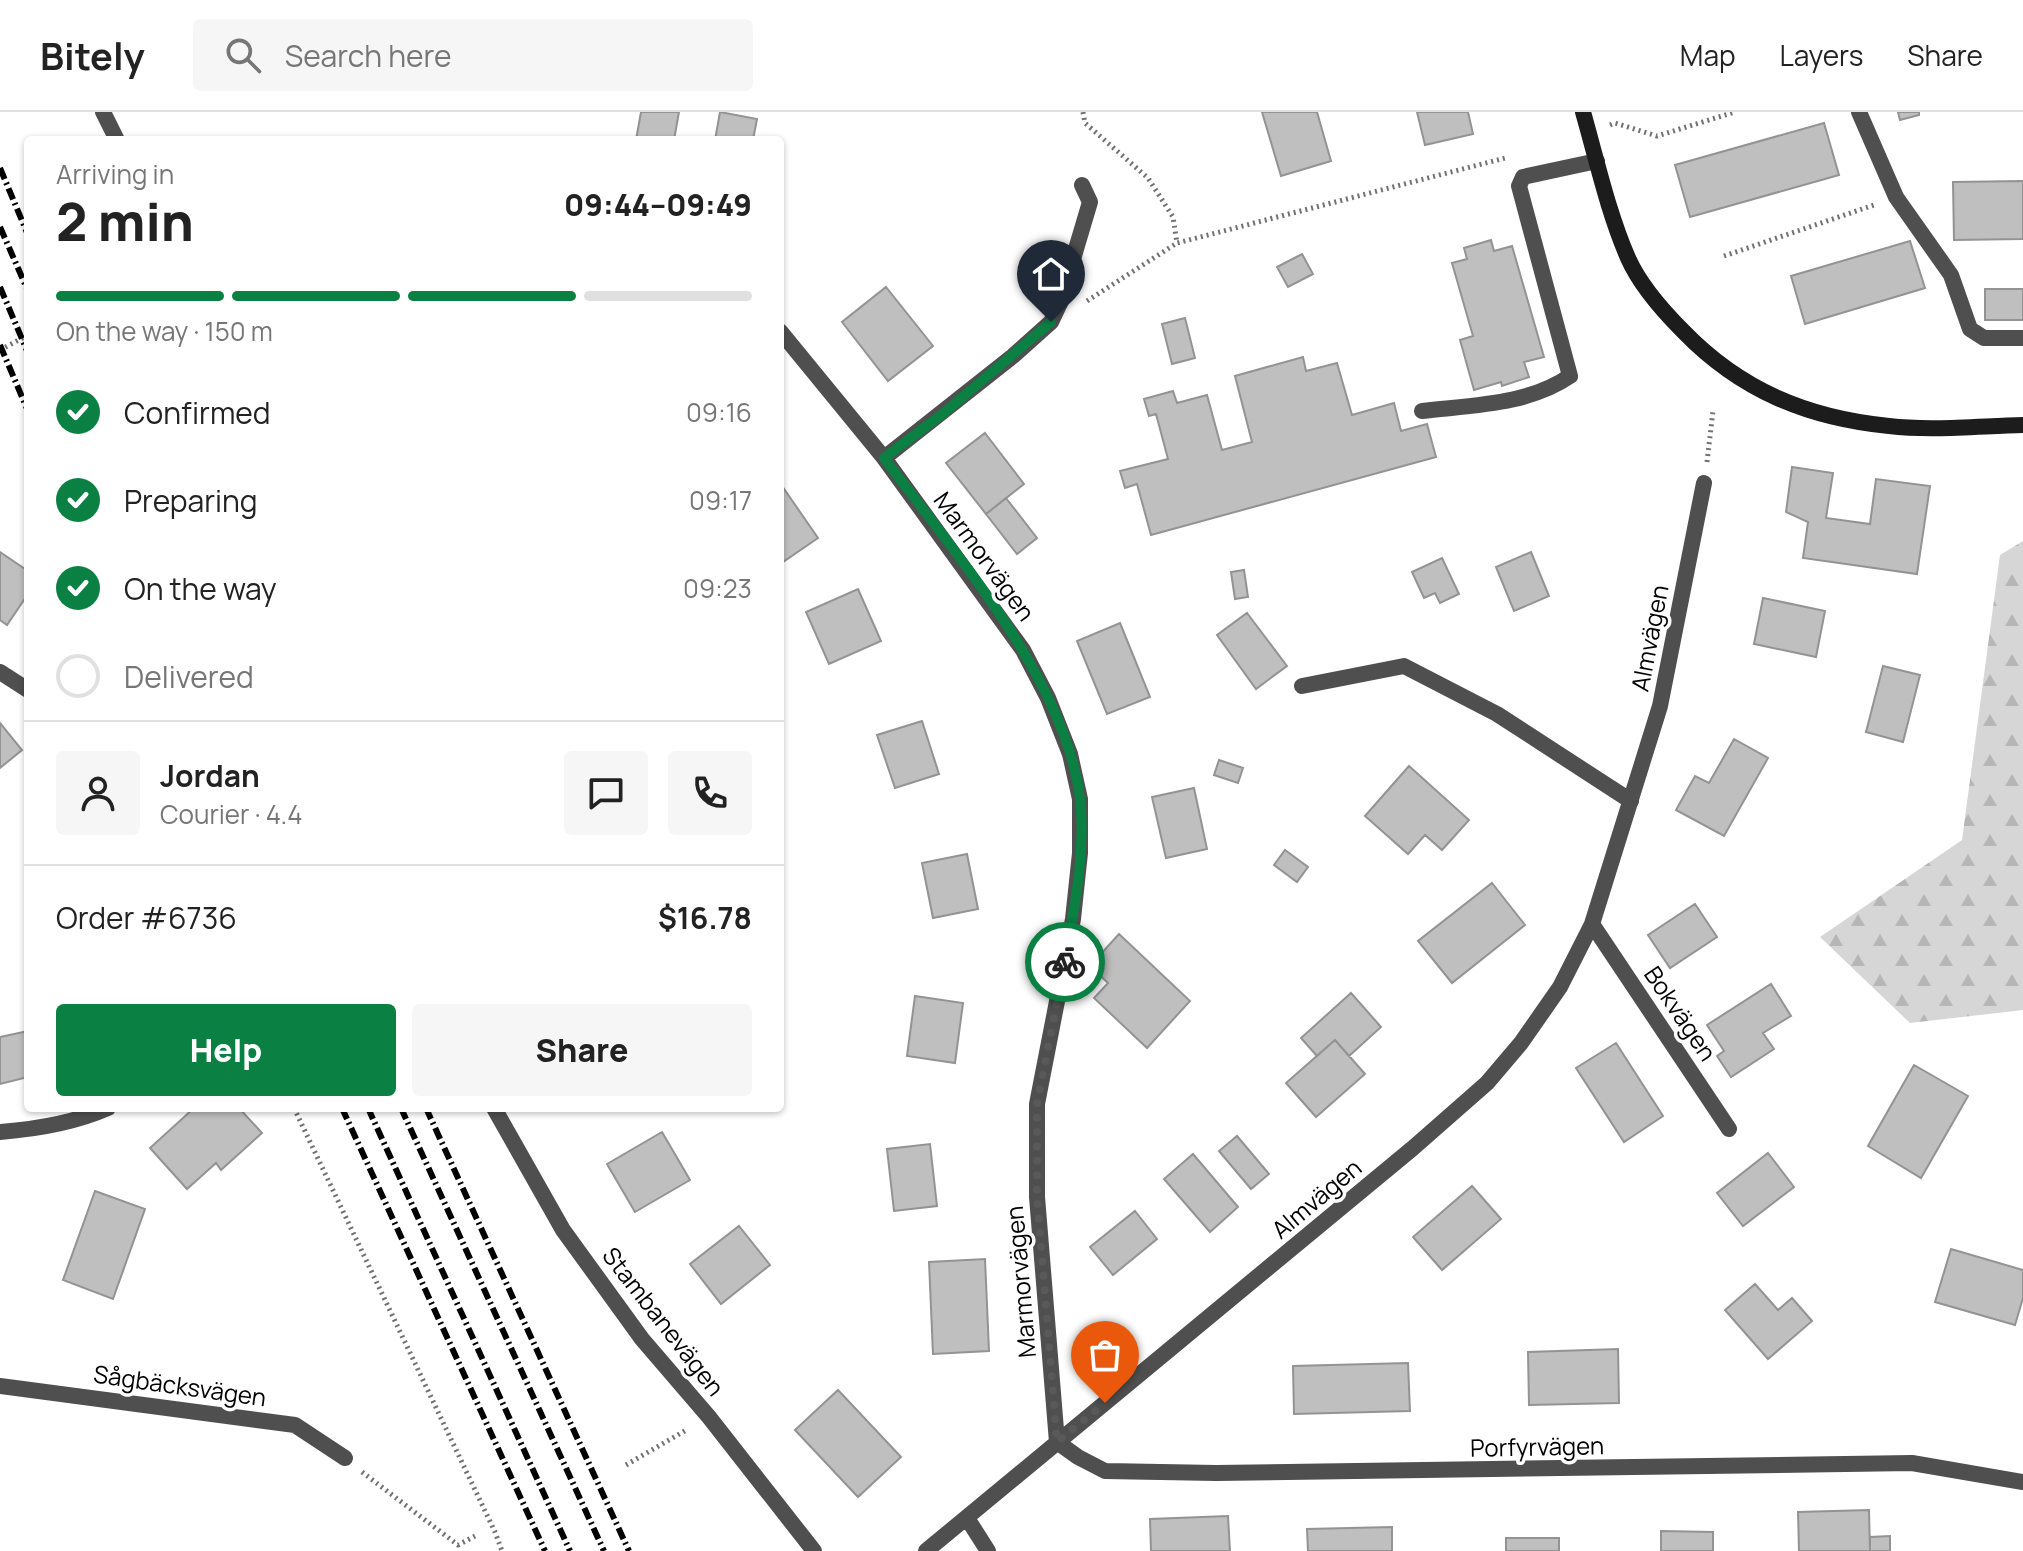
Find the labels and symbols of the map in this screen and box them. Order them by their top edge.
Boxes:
pin [1017,240,1085,322]
street label: Marmorvägen [927,485,1043,627]
street label: Almvägen [1622,582,1676,694]
courier [1025,922,1105,1002]
street label: Bokvägen [1637,959,1725,1067]
street label: Almvägen [1264,1151,1368,1245]
street label: Marmorvägen [997,1205,1043,1359]
street label: Stambanevägen [595,1240,733,1402]
pin [1071,1321,1139,1403]
street label: Sågbäcksvägen [92,1357,268,1413]
street label: Porfyrvägen [1470,1428,1604,1464]

